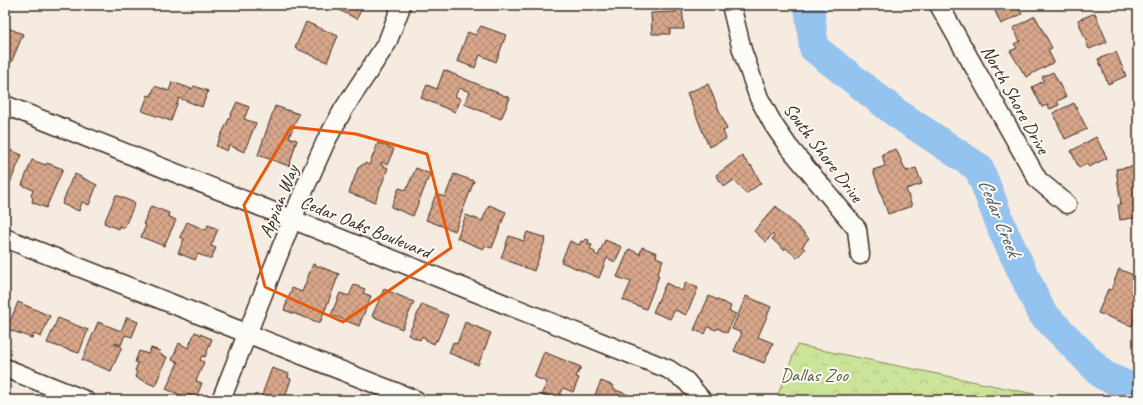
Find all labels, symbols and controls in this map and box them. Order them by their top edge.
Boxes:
street label: North Shore Drive [975,41,1056,160]
street label: South Shore Drive [778,98,869,209]
street label: Appian Way [254,160,305,241]
water label: Cedar Creek [973,175,1028,263]
street label: Cedar Oaks Boulevard [297,190,438,265]
park label: Dallas Zoo [780,363,849,387]

